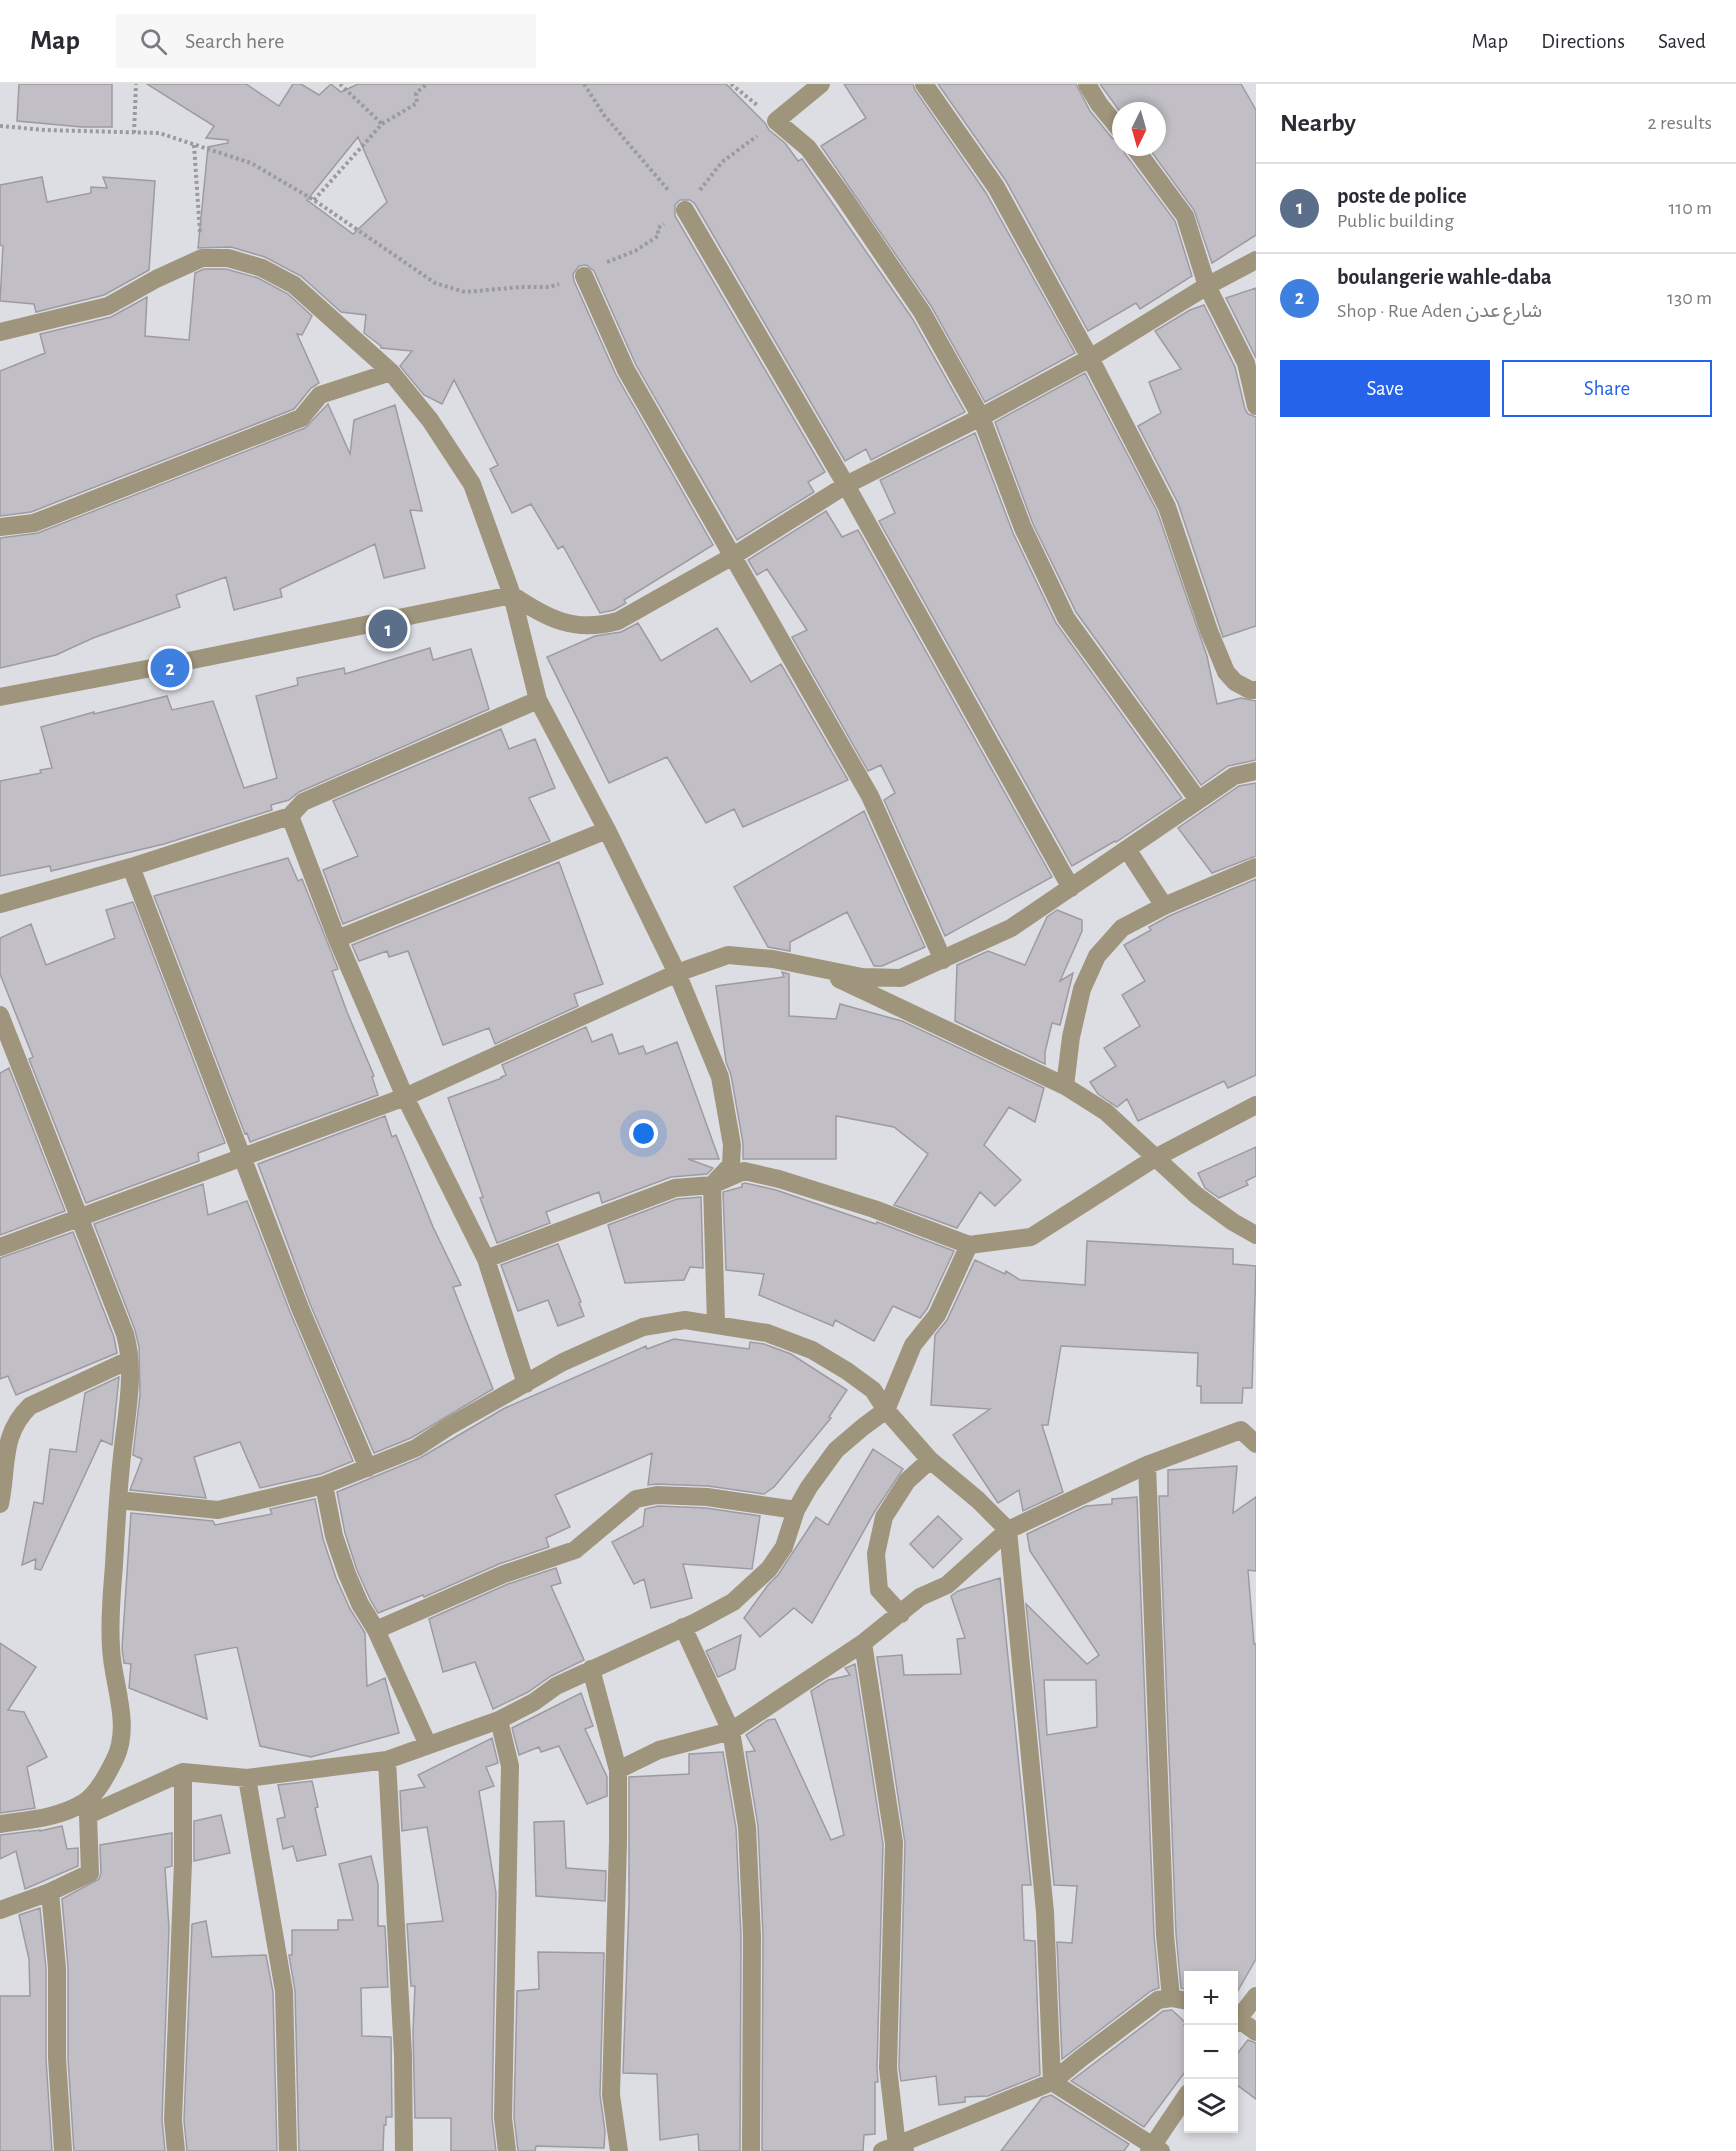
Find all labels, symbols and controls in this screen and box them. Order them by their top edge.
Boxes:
search box [116,14,536,68]
icon: search [137,25,170,58]
text: Map [30,27,80,55]
text: Search here [185,30,284,52]
text: Map [1472,31,1508,52]
text: Directions [1541,31,1625,52]
text: Saved [1658,31,1706,52]
north arrow [1112,102,1166,156]
text: Nearby [1280,110,1356,136]
text: 2 results [1648,113,1712,133]
text: poste de police [1337,185,1467,207]
text: 1 [1296,198,1303,218]
text: 110 m [1668,198,1712,218]
text: Public building [1337,211,1454,231]
text: boulangerie wahle-daba [1337,266,1552,288]
text: 2 [1295,288,1304,308]
text: 130 m [1667,288,1712,308]
text: Shop · Rue Aden شارع عدن [1337,301,1542,321]
button: Save [1280,360,1490,417]
button: Share [1502,360,1712,417]
pin: 1 [368,606,408,652]
pin: 2 [150,646,190,690]
your location [629,1119,658,1148]
map controls [1184,1971,1238,2133]
button: + [1184,1971,1238,2025]
button: − [1184,2025,1238,2079]
button: layers [1184,2079,1238,2133]

